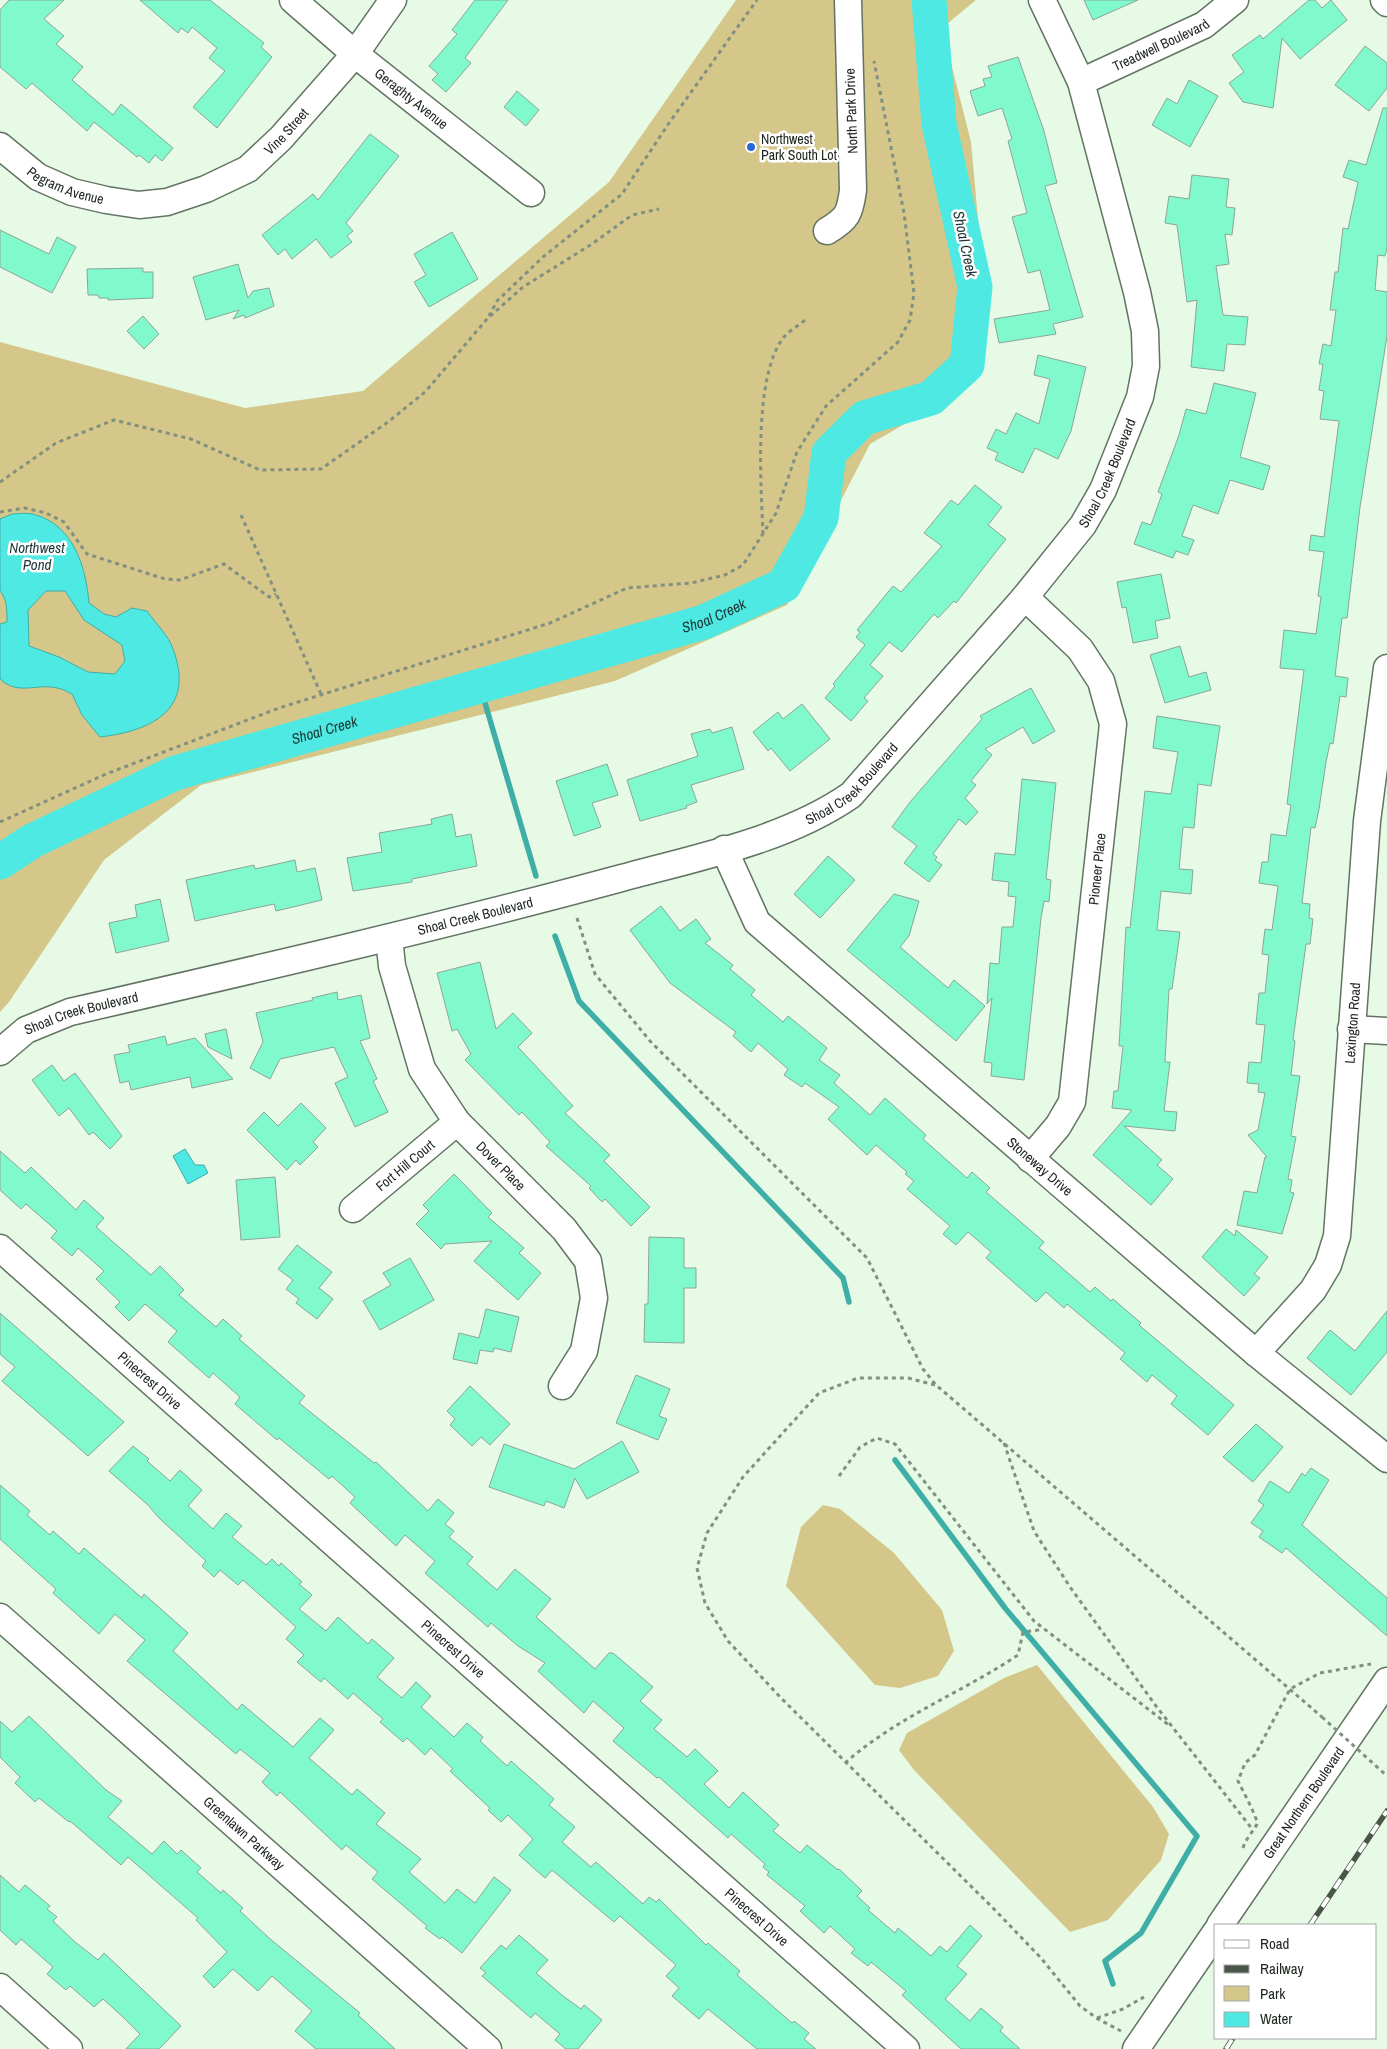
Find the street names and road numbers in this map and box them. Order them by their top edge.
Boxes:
street label: Treadwell Boulevard [1110,15,1213,75]
street label: Geraghty Avenue [371,64,452,133]
street label: North Park Drive [841,68,861,154]
street label: Vine Street [260,104,312,158]
street label: Pegram Avenue [23,163,106,208]
street label: Shoal Creek Boulevard [1074,416,1140,531]
street label: Shoal Creek Boulevard [802,739,902,829]
street label: Pioneer Place [1084,832,1110,906]
street label: Shoal Creek Boulevard [416,893,535,939]
street label: Lexington Road [1340,982,1364,1064]
street label: Shoal Creek Boulevard [22,988,140,1039]
street label: Stoneway Drive [1003,1133,1077,1200]
street label: Fort Hill Court [372,1136,438,1195]
street label: Dover Place [472,1137,529,1194]
street label: Pinecrest Drive [114,1347,185,1413]
street label: Pinecrest Drive [418,1616,489,1682]
street label: Great Northern Boulevard [1259,1743,1348,1862]
street label: Greenlawn Parkway [200,1792,289,1874]
street label: Pinecrest Drive [721,1884,792,1950]

